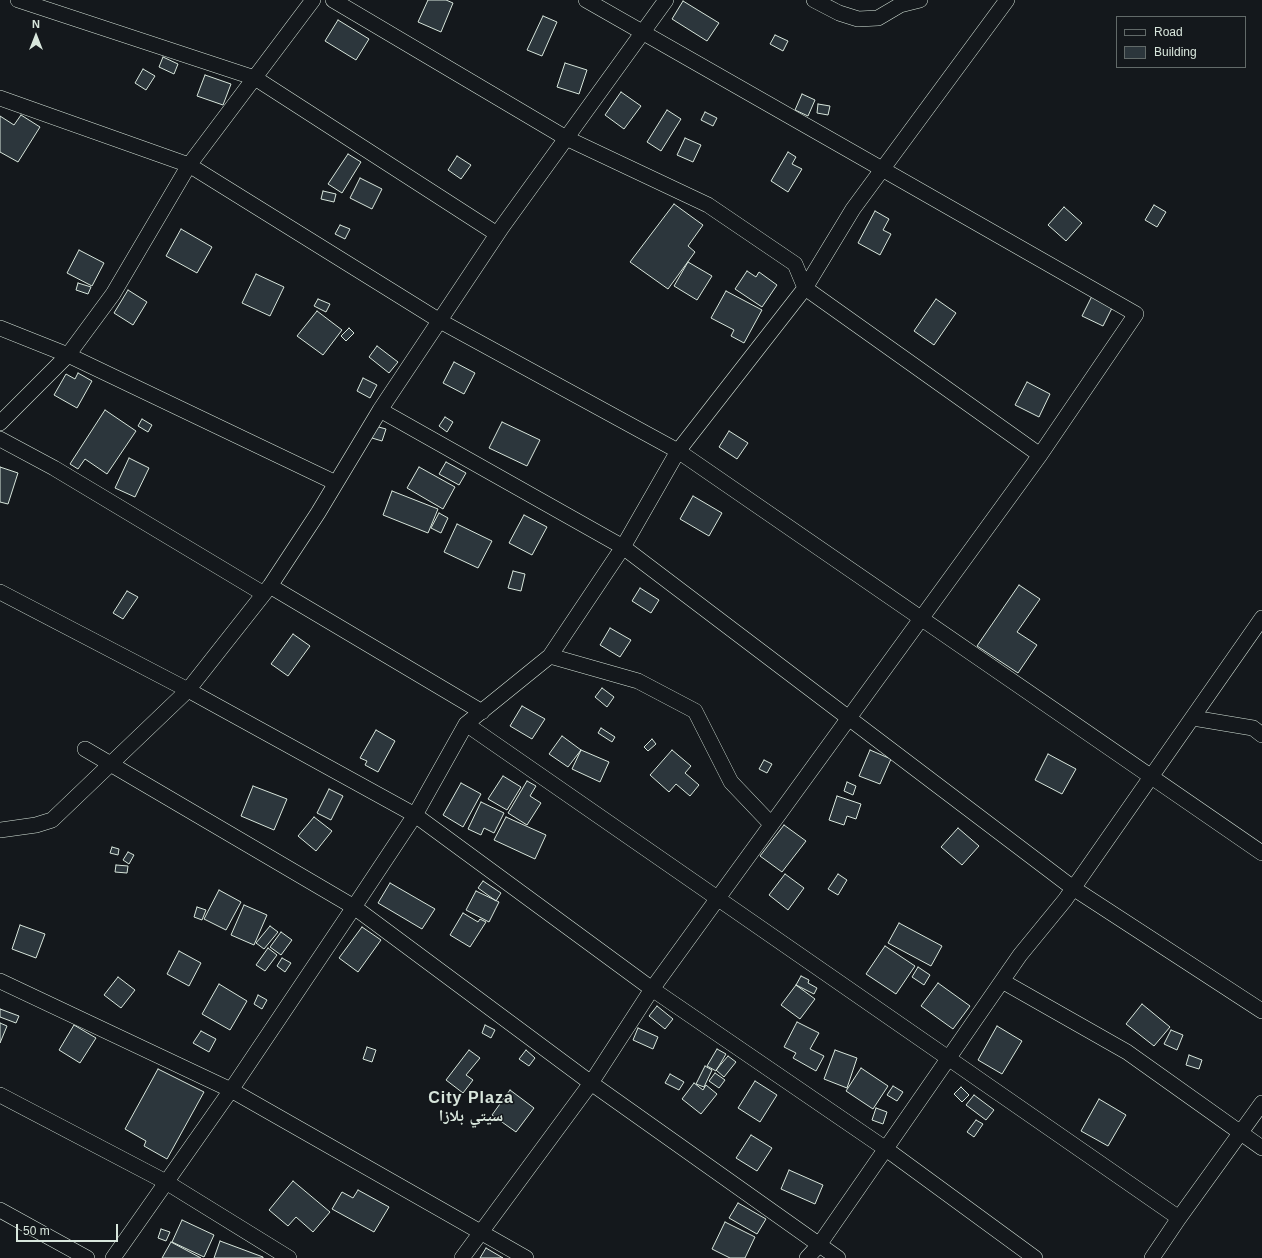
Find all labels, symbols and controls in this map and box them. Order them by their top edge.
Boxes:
north arrow [16,16,56,56]
legend [1116,16,1246,68]
text: N [32,18,40,30]
text: Road [1154,25,1183,39]
text: Building [1154,45,1197,59]
district label: City Plaza سيتي بلازا [428,1089,514,1127]
scale bar [18,1216,120,1242]
text: 50 m [23,1224,50,1238]

